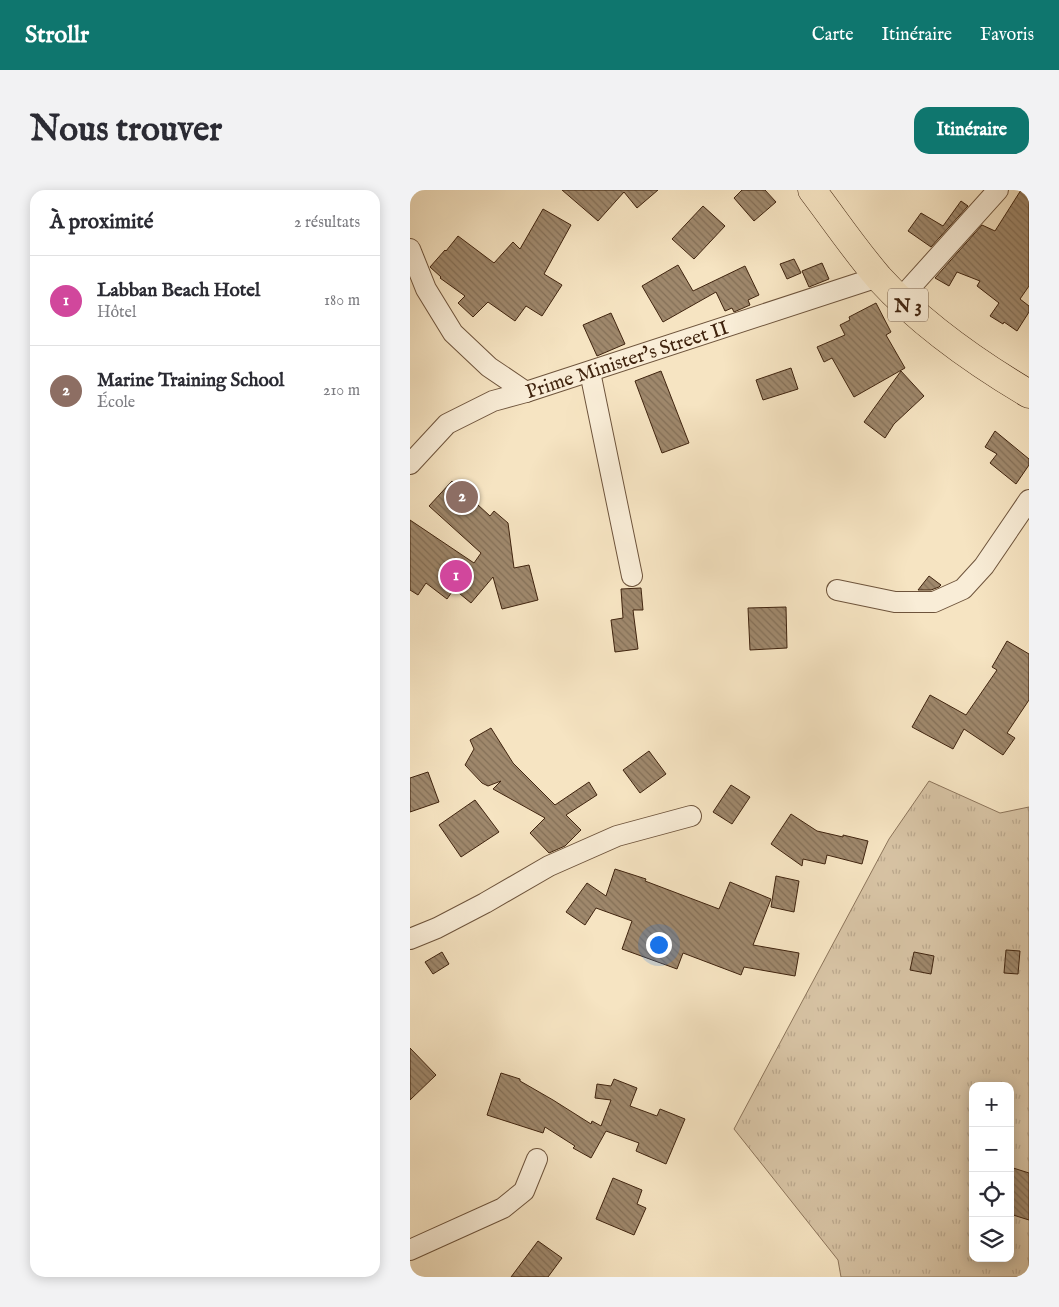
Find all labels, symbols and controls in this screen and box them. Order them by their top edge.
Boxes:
text: Strollr [25,20,89,51]
text: Carte [812,24,854,47]
text: Itinéraire [882,24,952,47]
text: Favoris [980,24,1034,47]
button: Itinéraire [914,107,1029,154]
text: Nous trouver [30,108,222,153]
text: À proximité [50,209,153,236]
text: 2 résultats [294,213,360,233]
text: Labban Beach Hotel [97,279,260,303]
road number: N 3 [888,288,928,322]
text: 1 [63,291,69,311]
text: 180 m [324,291,360,311]
text: Hôtel [97,303,136,323]
street label: Prime Minister's Street II [523,316,732,405]
text: Marine Training School [97,369,284,393]
text: 2 [62,381,70,401]
text: 210 m [323,381,360,401]
text: École [97,393,135,413]
pin: 2 [446,478,478,516]
pin: 1 [440,557,472,595]
your location [646,932,672,958]
map controls [969,1082,1014,1262]
button: + [969,1082,1014,1127]
button: − [969,1127,1014,1172]
button: locate [969,1172,1014,1217]
button: layers [969,1217,1014,1262]

